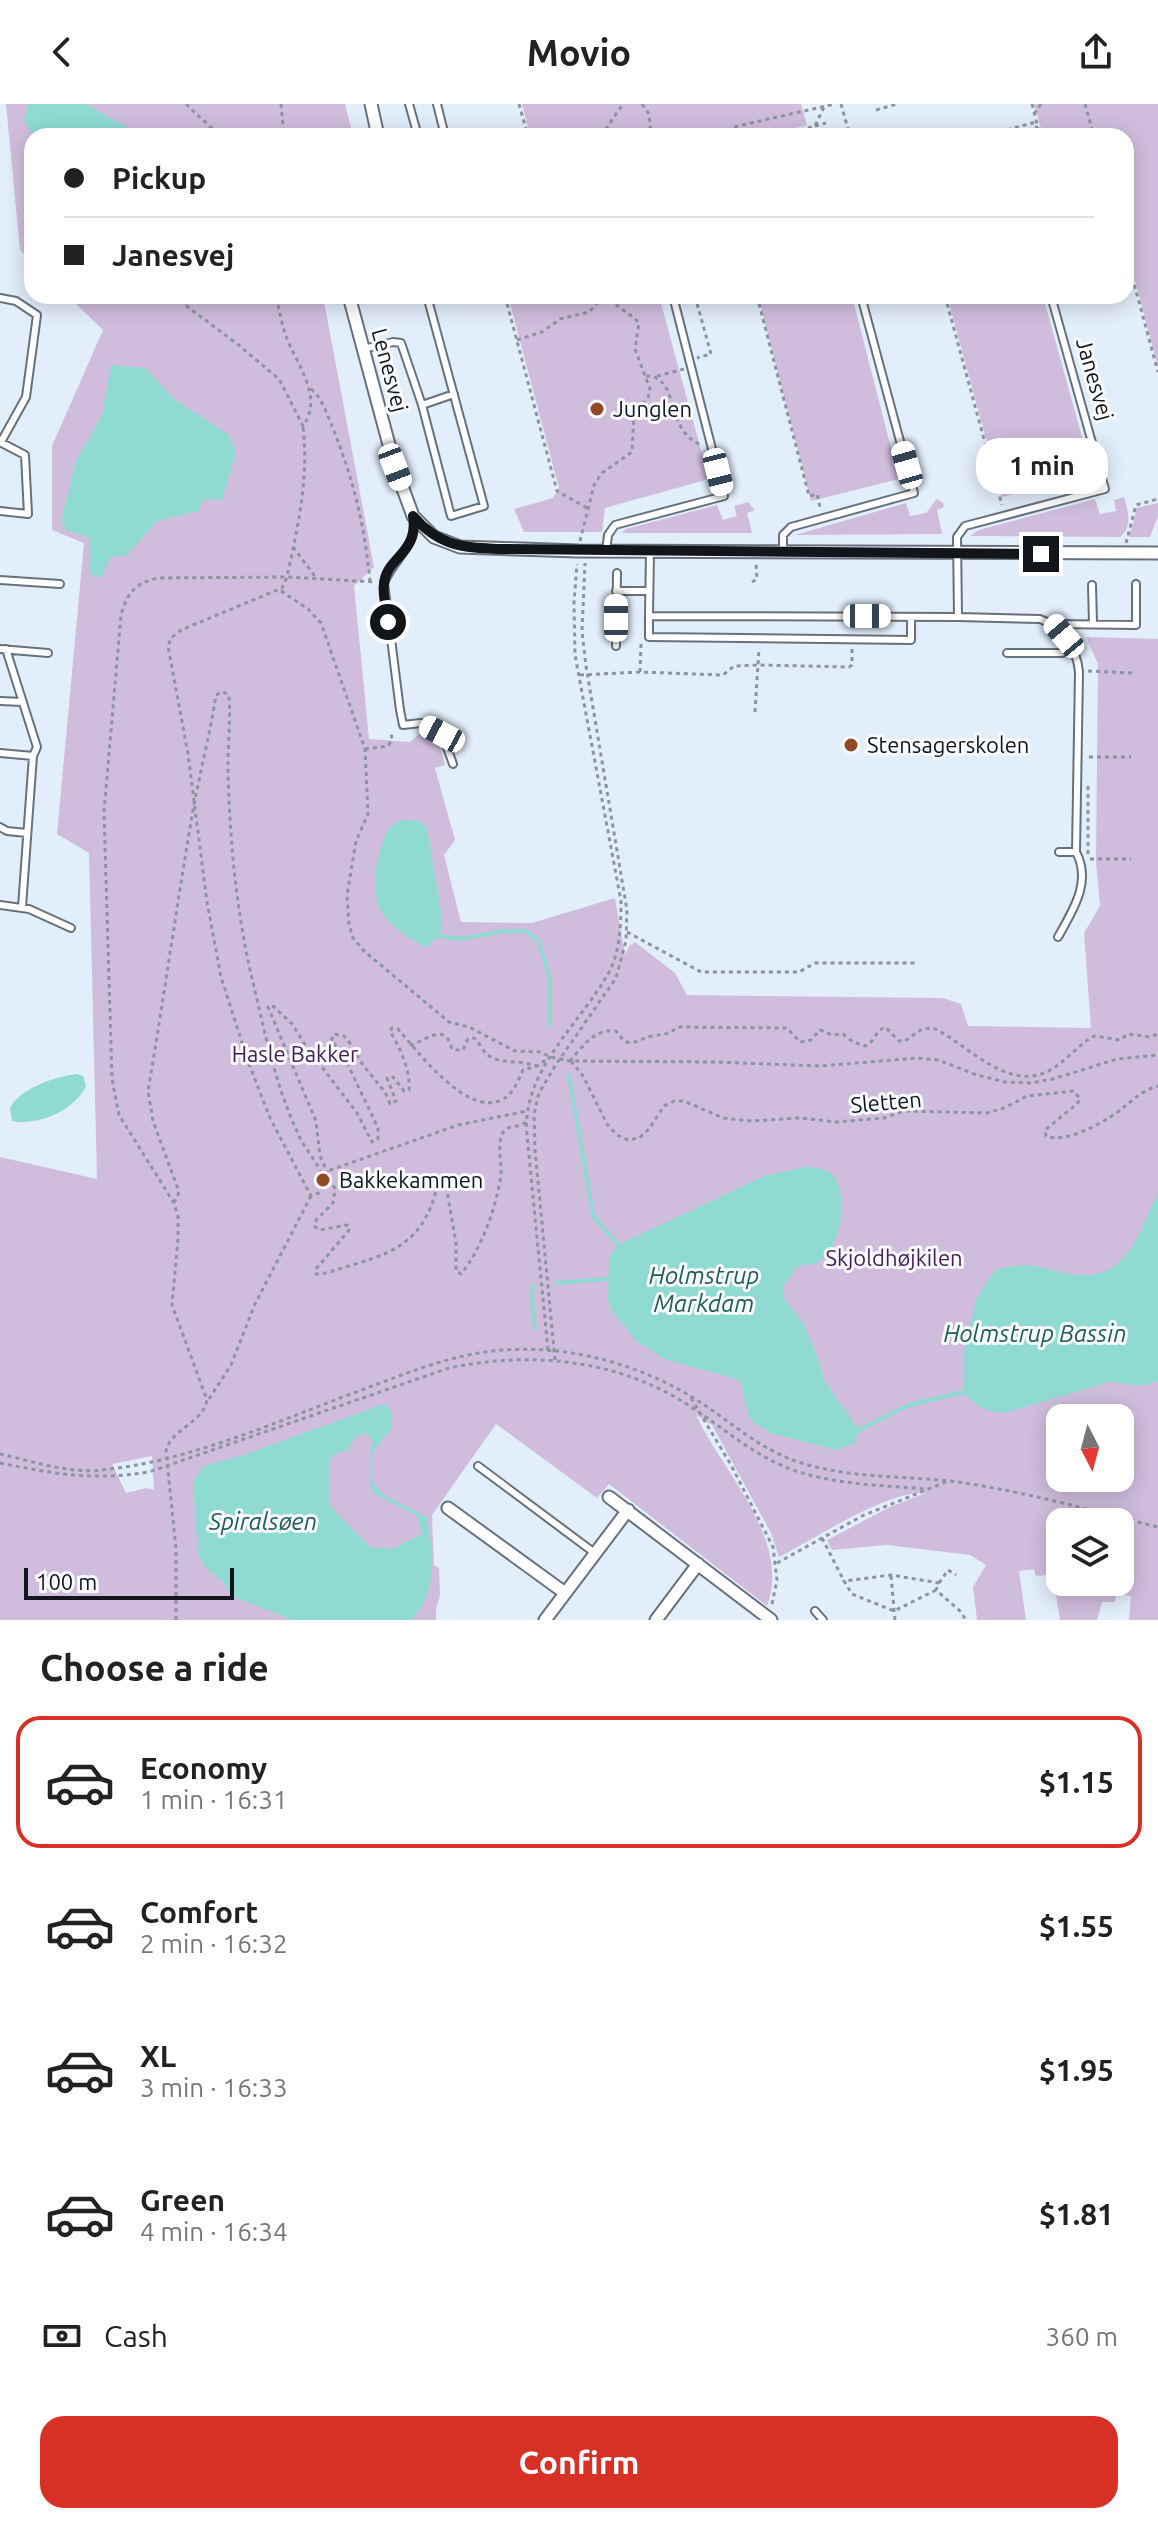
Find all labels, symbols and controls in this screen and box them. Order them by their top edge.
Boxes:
icon: back [40,30,84,74]
icon: share [1074,30,1118,74]
text: Movio [527,32,631,73]
text: Pickup [112,161,206,195]
text: Janesvej [112,238,234,272]
street label: Lenesvej [367,325,414,415]
street label: Janesvej [1072,335,1119,423]
place label: Junglen [613,396,692,421]
marker: Junglen [588,400,606,418]
callout: 1 min [975,438,1107,494]
car [889,439,925,491]
car [375,440,415,494]
car [701,446,735,498]
text: 1 min [1009,451,1075,480]
route end [1023,536,1059,572]
car [604,594,628,642]
route start [370,604,406,640]
car [843,604,891,628]
car [1039,610,1089,662]
car [415,712,469,756]
place label: Stensagerskolen [867,732,1029,757]
marker: Stensagerskolen [842,736,860,754]
park label: Hasle Bakker [232,1041,359,1066]
street label: Sletten [849,1086,923,1117]
place label: Bakkekammen [339,1167,483,1192]
marker: Bakkekammen [314,1171,332,1189]
park label: Skjoldhøjkilen [825,1245,963,1270]
water label: Holmstrup Markdam [649,1262,759,1317]
water label: Holmstrup Bassin [943,1320,1127,1347]
north arrow [1046,1404,1134,1492]
map controls [1046,1404,1134,1596]
water label: Spiralsøen [208,1508,317,1535]
button: layers [1046,1508,1134,1596]
scale bar [24,1564,234,1600]
text: 100 m [36,1569,97,1594]
text: Choose a ride [40,1647,269,1688]
icon: car [44,1746,116,1818]
text: Economy [140,1751,267,1785]
text: $1.15 [1039,1765,1114,1799]
text: 1 min · 16:31 [140,1785,288,1814]
icon: car [44,1890,116,1962]
text: Comfort [140,1895,258,1929]
text: $1.55 [1039,1909,1114,1943]
text: 2 min · 16:32 [140,1929,288,1958]
icon: car [44,2034,116,2106]
text: XL [140,2039,176,2073]
text: $1.95 [1039,2053,1114,2087]
text: 3 min · 16:33 [140,2073,288,2102]
icon: car [44,2178,116,2250]
text: Green [140,2183,225,2217]
text: $1.81 [1039,2197,1114,2231]
text: 4 min · 16:34 [140,2217,288,2246]
icon: cash [40,2314,84,2358]
text: Cash [104,2319,168,2353]
text: 360 m [1046,2322,1118,2351]
button: Confirm [40,2416,1118,2508]

